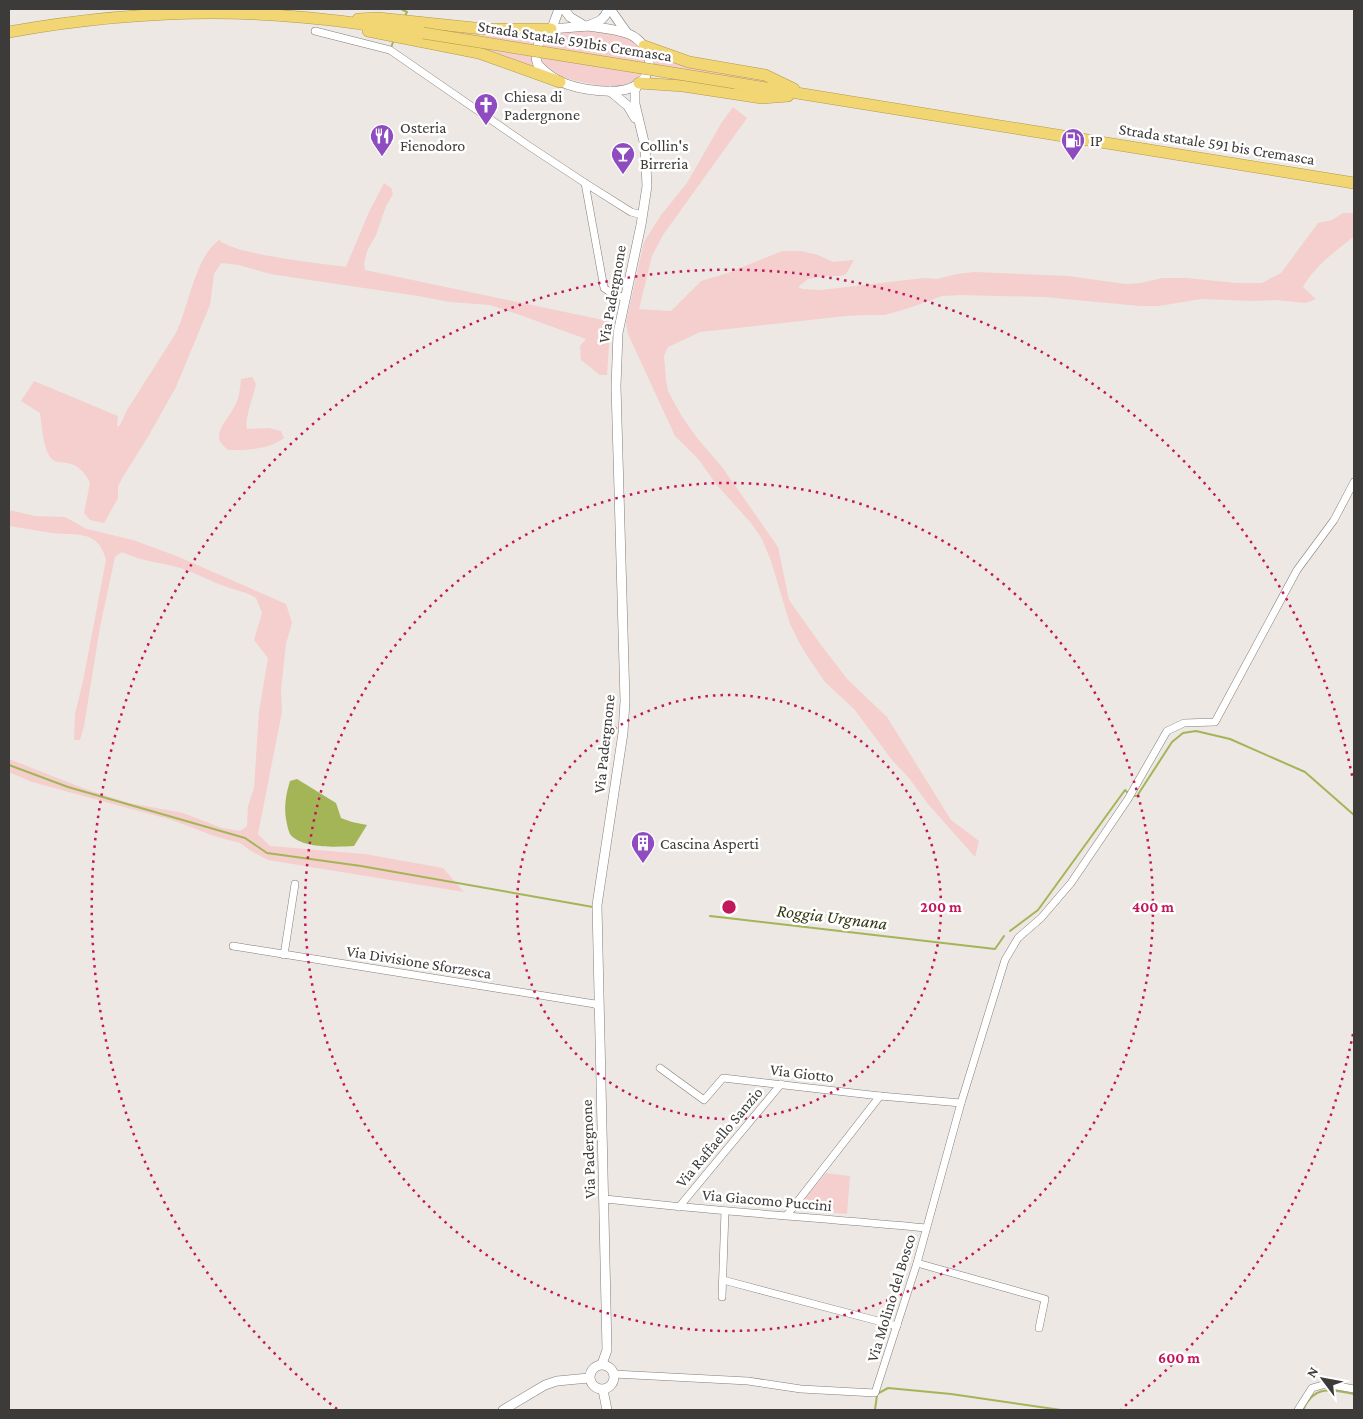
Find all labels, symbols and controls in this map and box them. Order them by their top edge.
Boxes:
street label: Strada Statale 591bis Cremasca [477,17,674,65]
place label: Chiesa di Padergnone [504,88,580,124]
church icon: Chiesa di Padergnone [473,92,499,126]
place label: Osteria Fienodoro [400,119,465,154]
street label: Strada statale 591 bis Cremasca [1118,120,1317,168]
restaurant icon: Osteria Fienodoro [369,123,395,157]
fuel station icon: IP [1060,127,1086,161]
place label: IP [1090,132,1103,149]
place label: Collin's Birreria [640,137,689,172]
bar icon: Collin's Birreria [610,141,636,175]
street label: Via Padergnone [595,244,630,345]
street label: Via Padergnone [590,694,619,794]
building icon: Cascina Asperti [630,830,656,864]
place label: Cascina Asperti [660,835,759,853]
centre of rings [720,898,738,916]
text: 200 m [920,899,962,915]
text: 400 m [1132,899,1174,915]
water label: Roggia Urgnana [776,900,889,934]
street label: Via Divisione Sforzesca [345,942,493,982]
street label: Via Giotto [769,1061,835,1085]
street label: Via Raffaello Sanzio [672,1084,766,1190]
street label: Via Padergnone [578,1099,599,1199]
street label: Via Giacomo Puccini [701,1186,833,1214]
street label: Via Molino del Bosco [863,1232,919,1364]
text: 600 m [1158,1350,1200,1366]
north arrow [1298,1354,1348,1404]
text: N [1303,1363,1322,1380]

